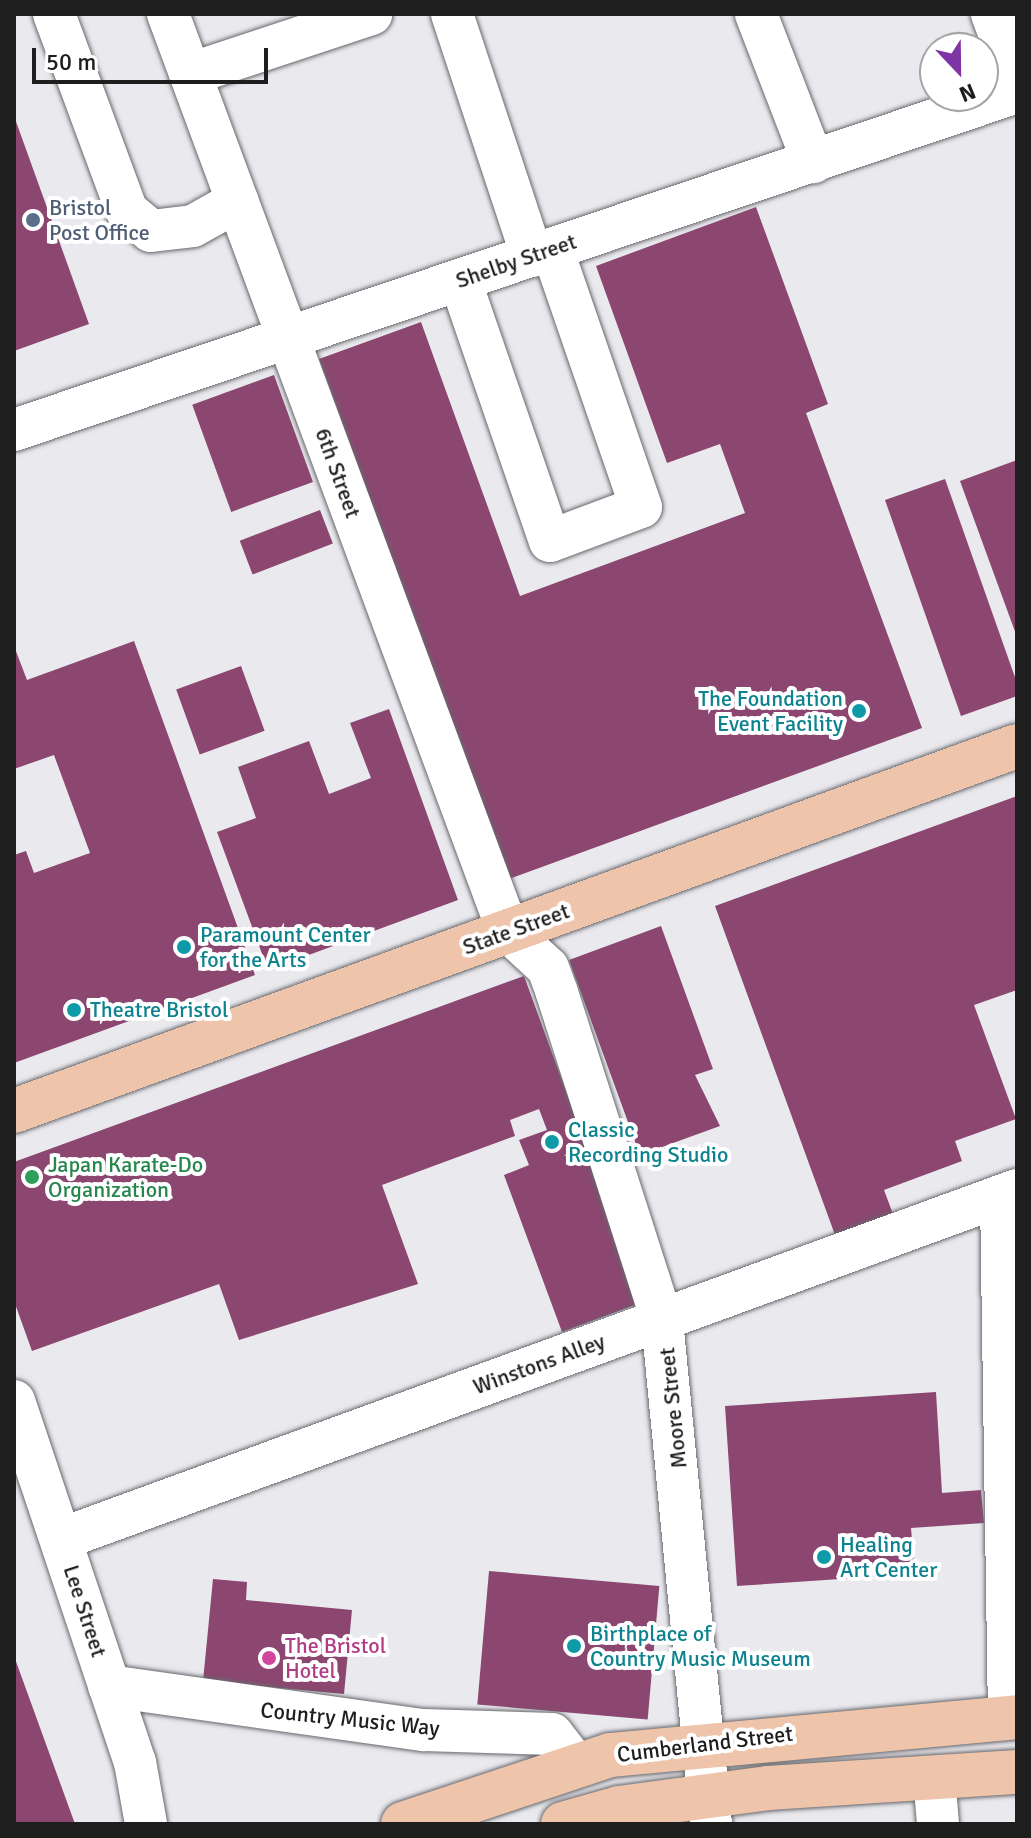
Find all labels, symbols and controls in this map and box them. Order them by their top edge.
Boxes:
scale bar [36,32,272,82]
north arrow [919,32,999,112]
text: 50 m [46,47,96,77]
text: N [955,77,980,108]
place label: Bristol Post Office [49,194,150,246]
marker: Bristol Post Office [24,211,42,229]
street label: Shelby Street [452,228,580,294]
street label: 6th Street [310,424,366,522]
place label: The Foundation Event Facility [698,685,843,736]
marker: The Foundation Event Facility [850,702,868,720]
street label: State Street [459,898,573,960]
place label: Paramount Center for the Arts [200,921,371,972]
marker: Paramount Center for the Arts [175,938,193,956]
place label: Theatre Bristol [90,997,228,1023]
marker: Theatre Bristol [65,1001,83,1019]
place label: Classic Recording Studio [568,1116,728,1168]
marker: Classic Recording Studio [543,1133,561,1151]
place label: Japan Karate-Do Organization [48,1151,203,1202]
marker: Japan Karate-Do Organization [23,1168,41,1186]
street label: Winstons Alley [469,1328,609,1400]
street label: Moore Street [654,1346,692,1470]
place label: Healing Art Center [840,1531,937,1582]
marker: Healing Art Center [815,1548,833,1566]
street label: Lee Street [58,1562,112,1660]
place label: Birthplace of Country Music Museum [590,1620,811,1672]
place label: The Bristol Hotel [285,1632,386,1684]
marker: Birthplace of Country Music Museum [565,1637,583,1655]
marker: The Bristol Hotel [260,1649,278,1667]
street label: Country Music Way [259,1696,441,1742]
street label: Cumberland Street [616,1720,794,1768]

